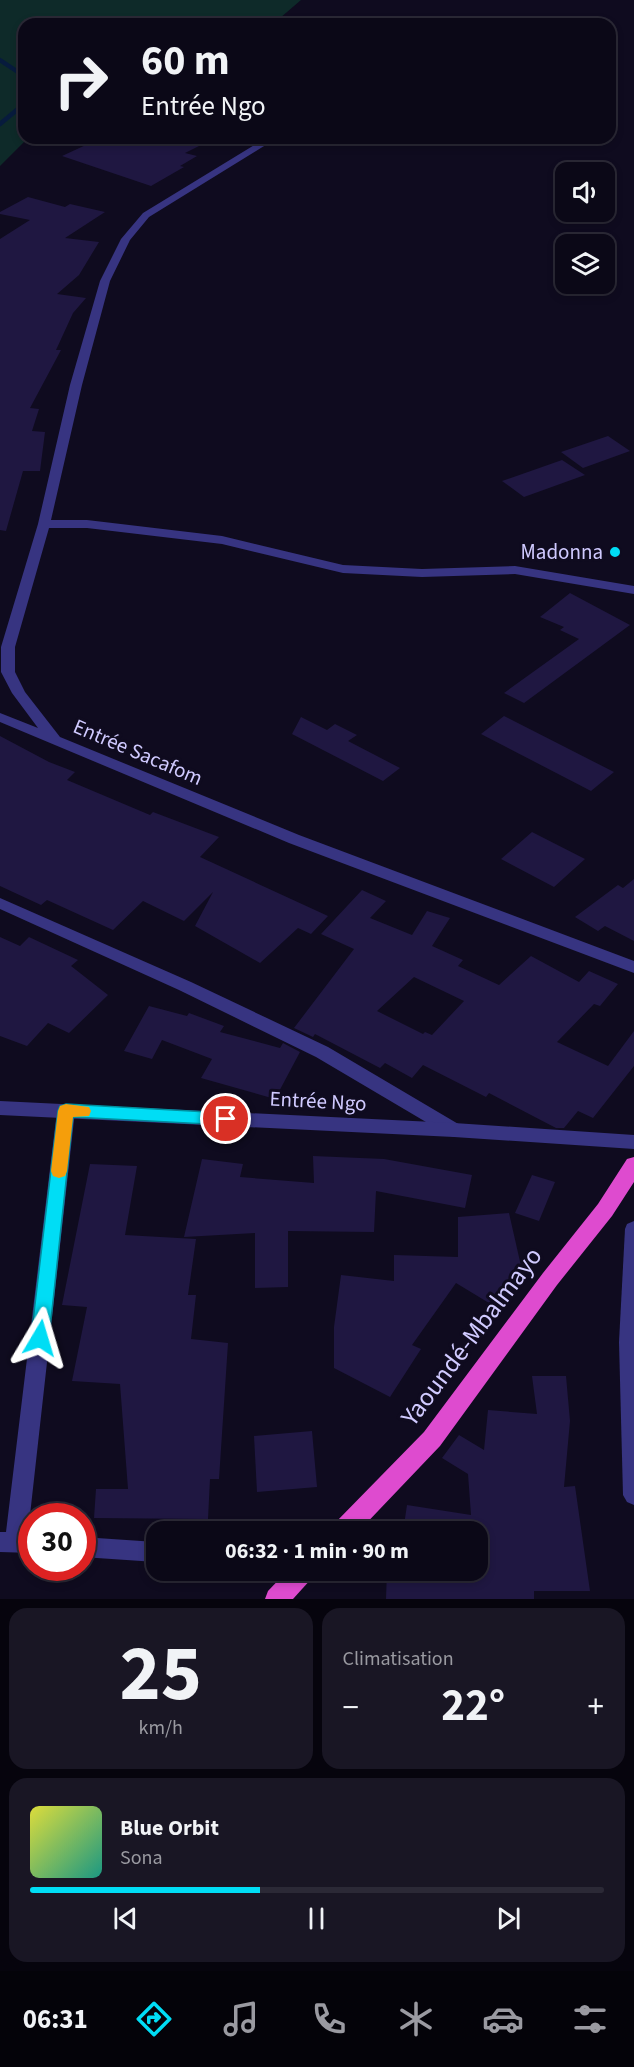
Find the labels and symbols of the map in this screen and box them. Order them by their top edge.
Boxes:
place label: Madonna [521,537,603,567]
marker: Madonna [608,545,622,559]
street label: Entrée Sacafom [69,711,207,793]
street label: Entrée Ngo [269,1083,367,1119]
pin [200,1093,251,1144]
street label: Yaoundé-Mbalmayo [391,1239,551,1434]
position arrow [8,1306,72,1370]
speed limit sign: 30 [18,1503,96,1581]

